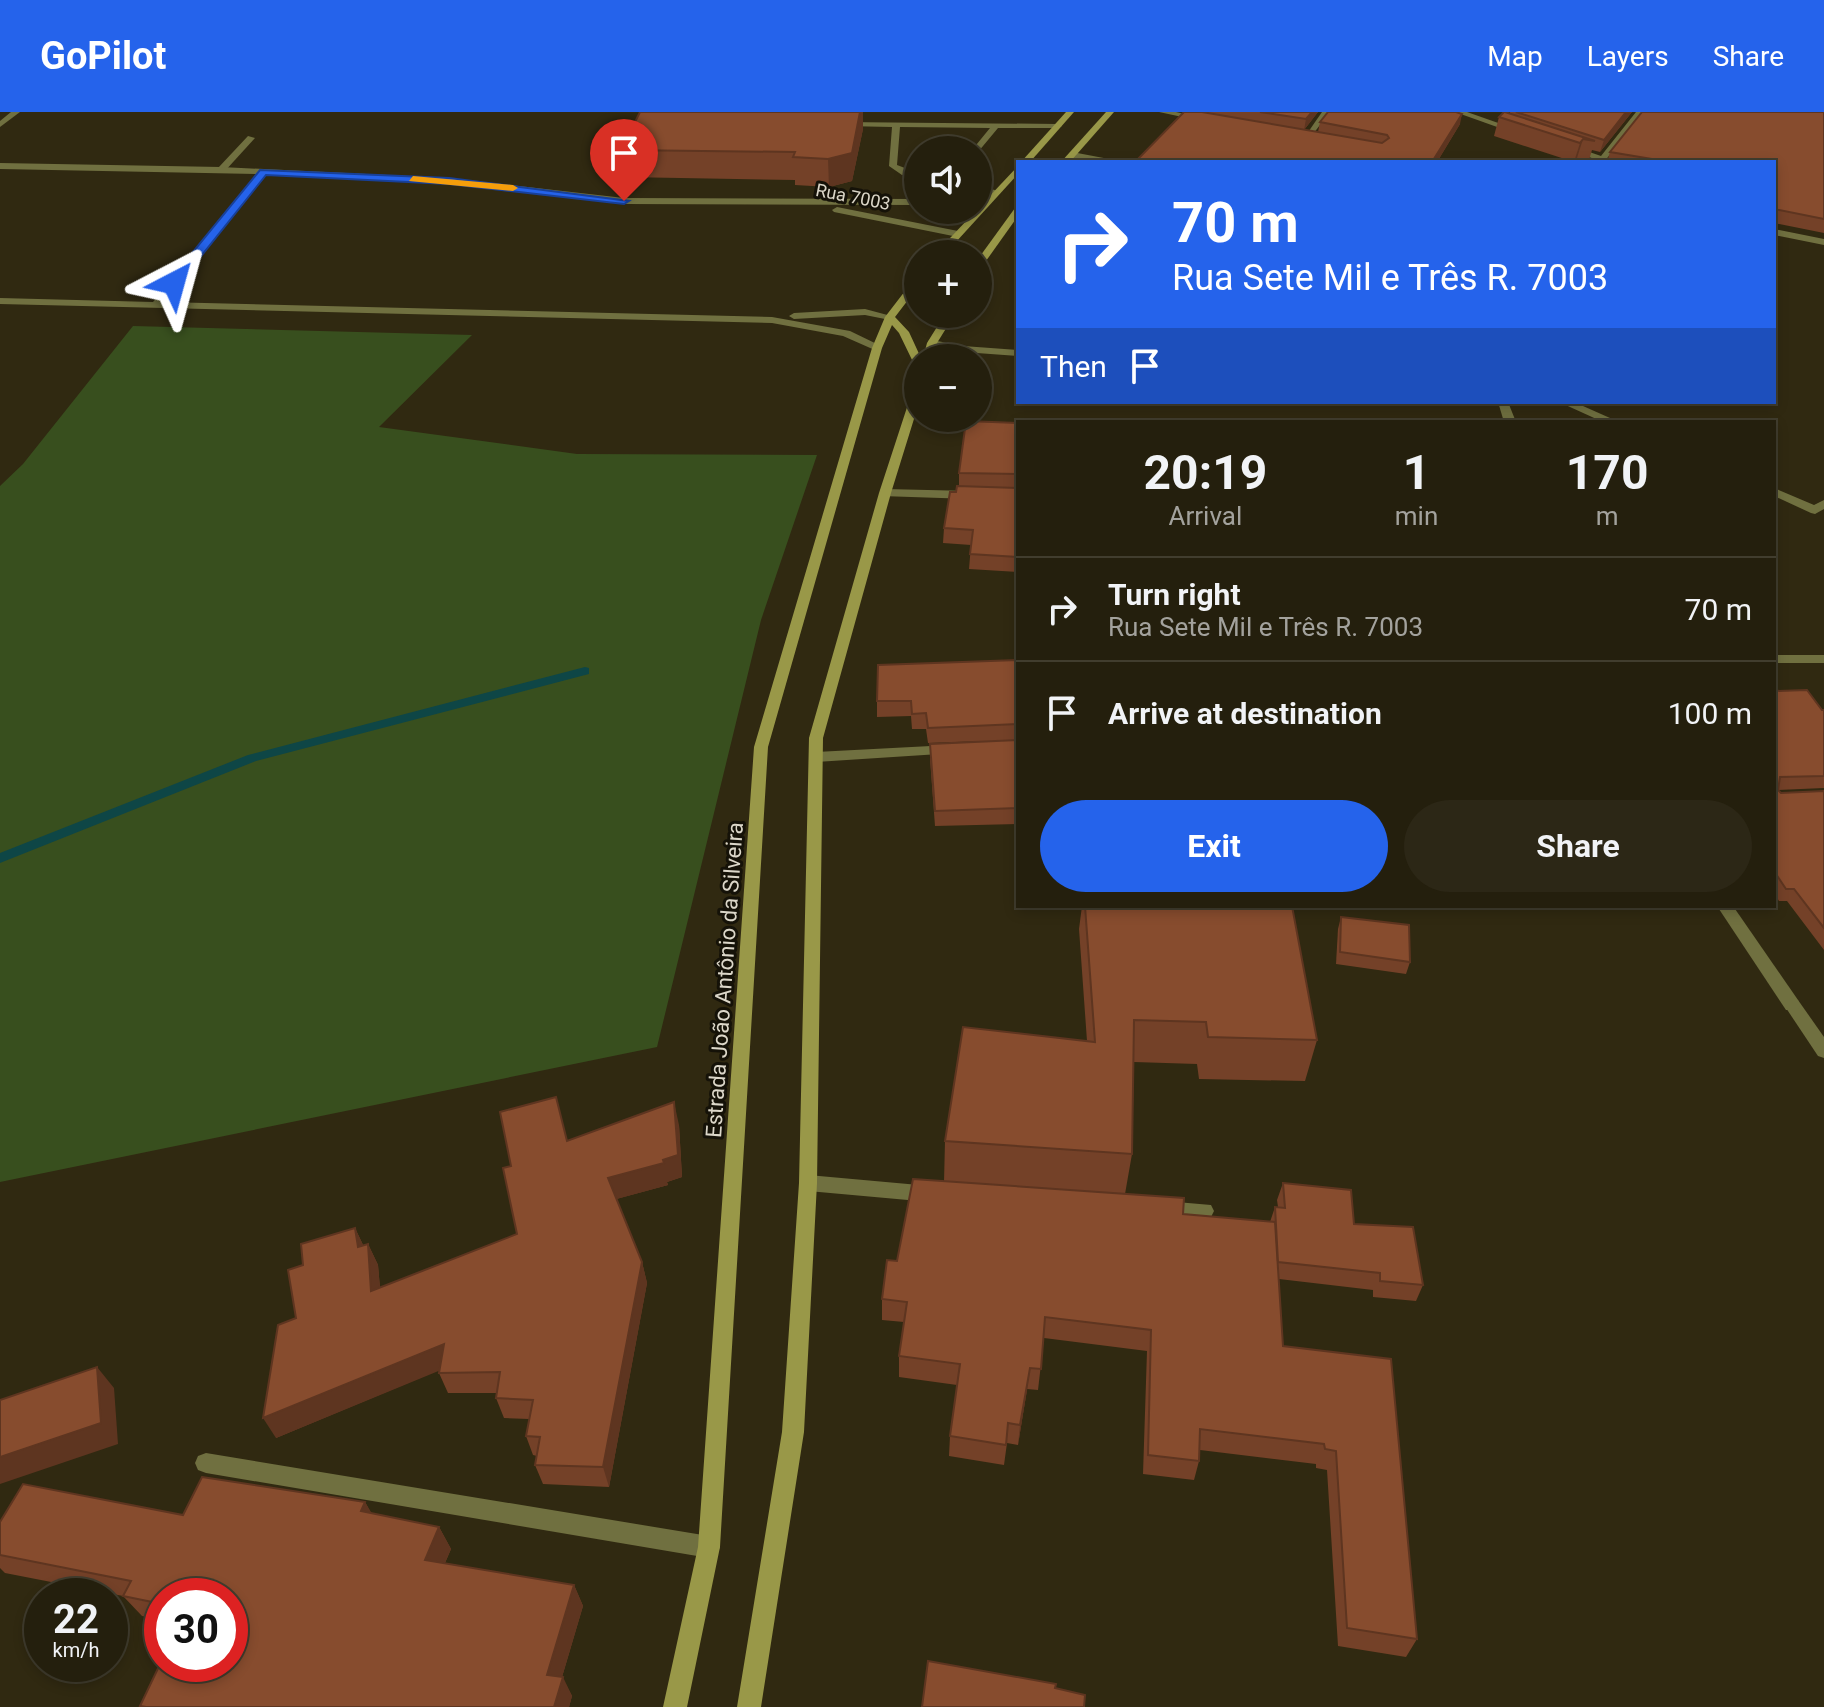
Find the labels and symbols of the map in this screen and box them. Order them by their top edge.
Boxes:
pin [590,119,658,201]
street label: Rua 7003 [814,179,892,214]
position arrow [132,241,216,325]
street label: Estrada João Antônio da Silveira [701,821,748,1139]
speed limit sign: 30 [144,1578,248,1682]

